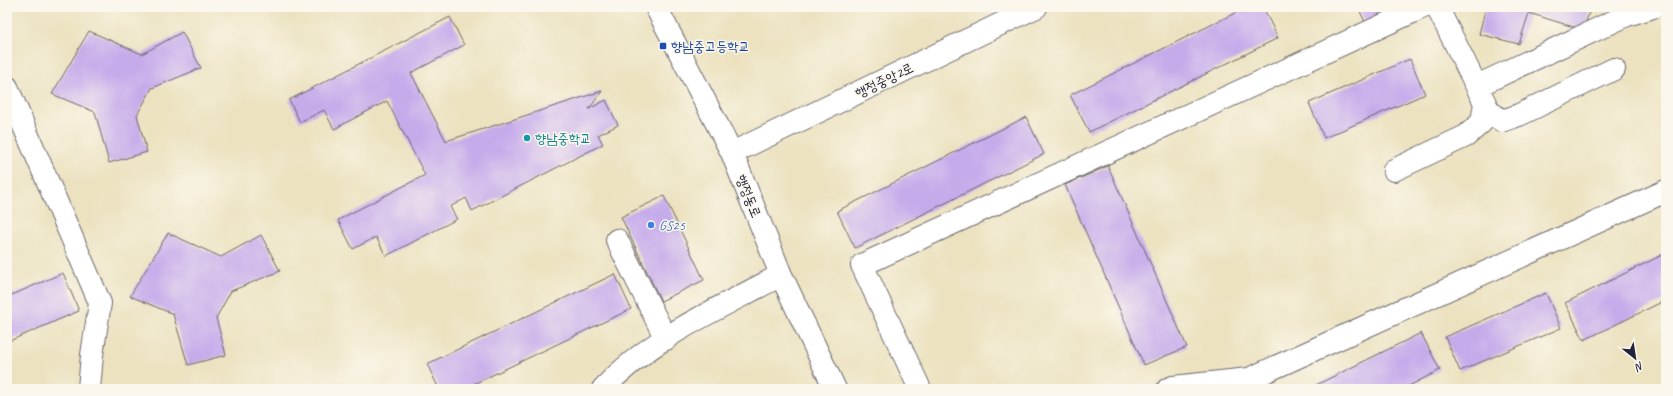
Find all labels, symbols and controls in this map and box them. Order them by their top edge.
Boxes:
place label: 향남중고등학교 [671,38,750,55]
marker: 향남중고등학교 [658,41,668,51]
street label: 행정중앙2로 [852,59,916,102]
place label: 향남중학교 [535,130,591,147]
marker: 향남중학교 [522,133,532,143]
street label: 행정동로 [732,172,765,220]
place label: GS25 [659,217,686,234]
marker: GS25 [646,220,656,230]
north arrow [1615,338,1655,378]
text: N [1632,359,1646,376]

